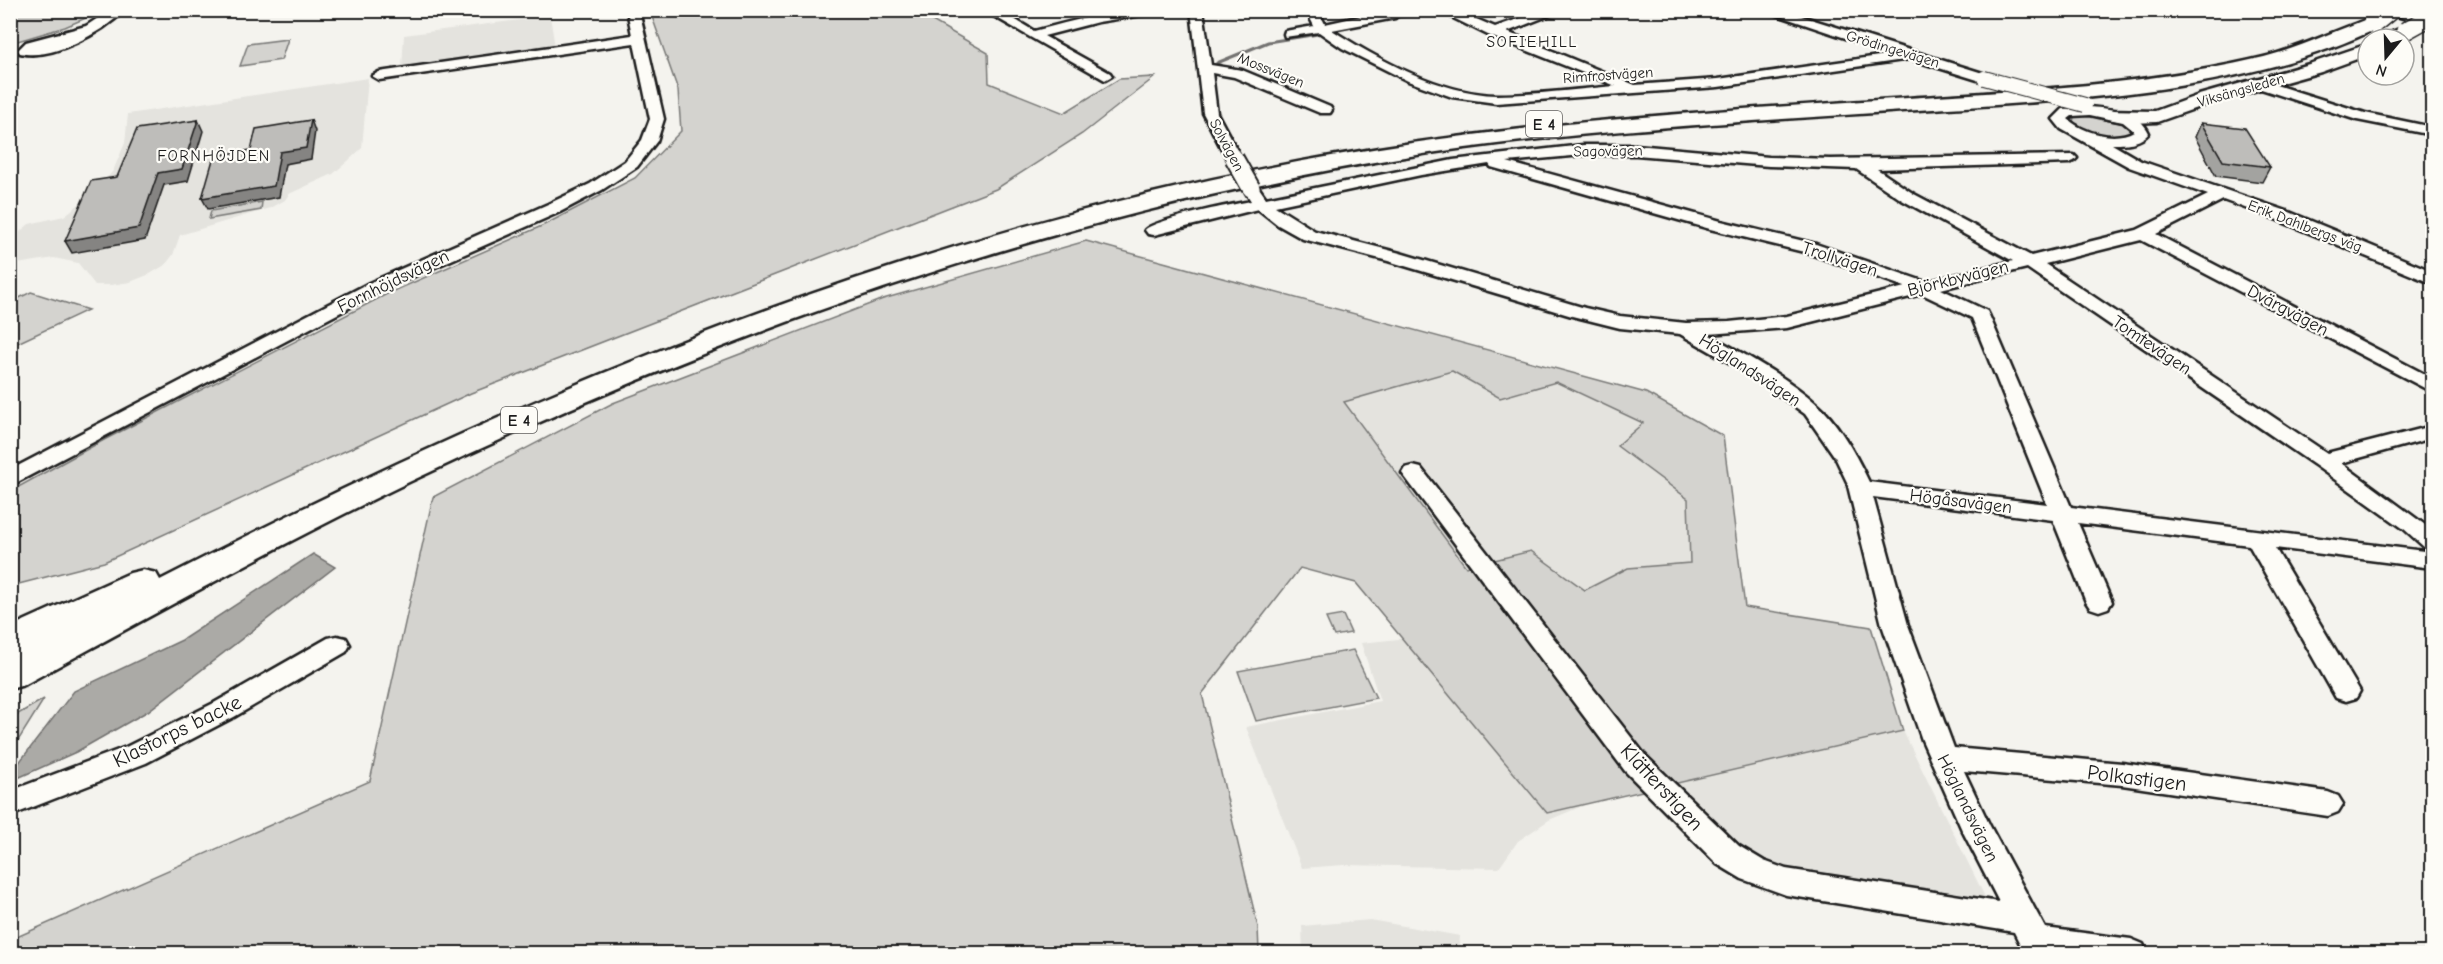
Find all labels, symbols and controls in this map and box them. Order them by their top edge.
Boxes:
street label: Grödingevägen [1844,26,1942,72]
north arrow [2356,27,2416,87]
district label: SOFIEHILL [1486,33,1578,51]
street label: Mossvägen [1235,48,1307,92]
text: N [2374,60,2389,80]
street label: Rimfrostvägen [1562,63,1654,87]
street label: Viksängsleden [2195,69,2287,111]
road number: E 4 [1526,111,1562,137]
street label: Solvägen [1206,116,1248,174]
street label: Sagovägen [1573,141,1643,161]
district label: FORNHÖJDEN [157,147,271,165]
street label: Erik Dahlbergs väg [2245,196,2365,256]
street label: Trollvägen [1799,237,1880,282]
street label: Fornhöjdsvägen [334,245,452,317]
street label: Björkbyvägen [1905,256,2011,301]
street label: Dvärgvägen [2244,280,2332,341]
street label: Tomtevägen [2108,311,2195,379]
street label: Höglandsvägen [1695,330,1805,411]
road number: E 4 [501,407,537,433]
street label: Högåsavägen [1909,485,2013,518]
street label: Klastorps backe [109,690,245,772]
street label: Klätterstigen [1616,739,1708,835]
street label: Höglandsvägen [1932,751,2003,866]
street label: Polkastigen [2086,760,2188,796]

